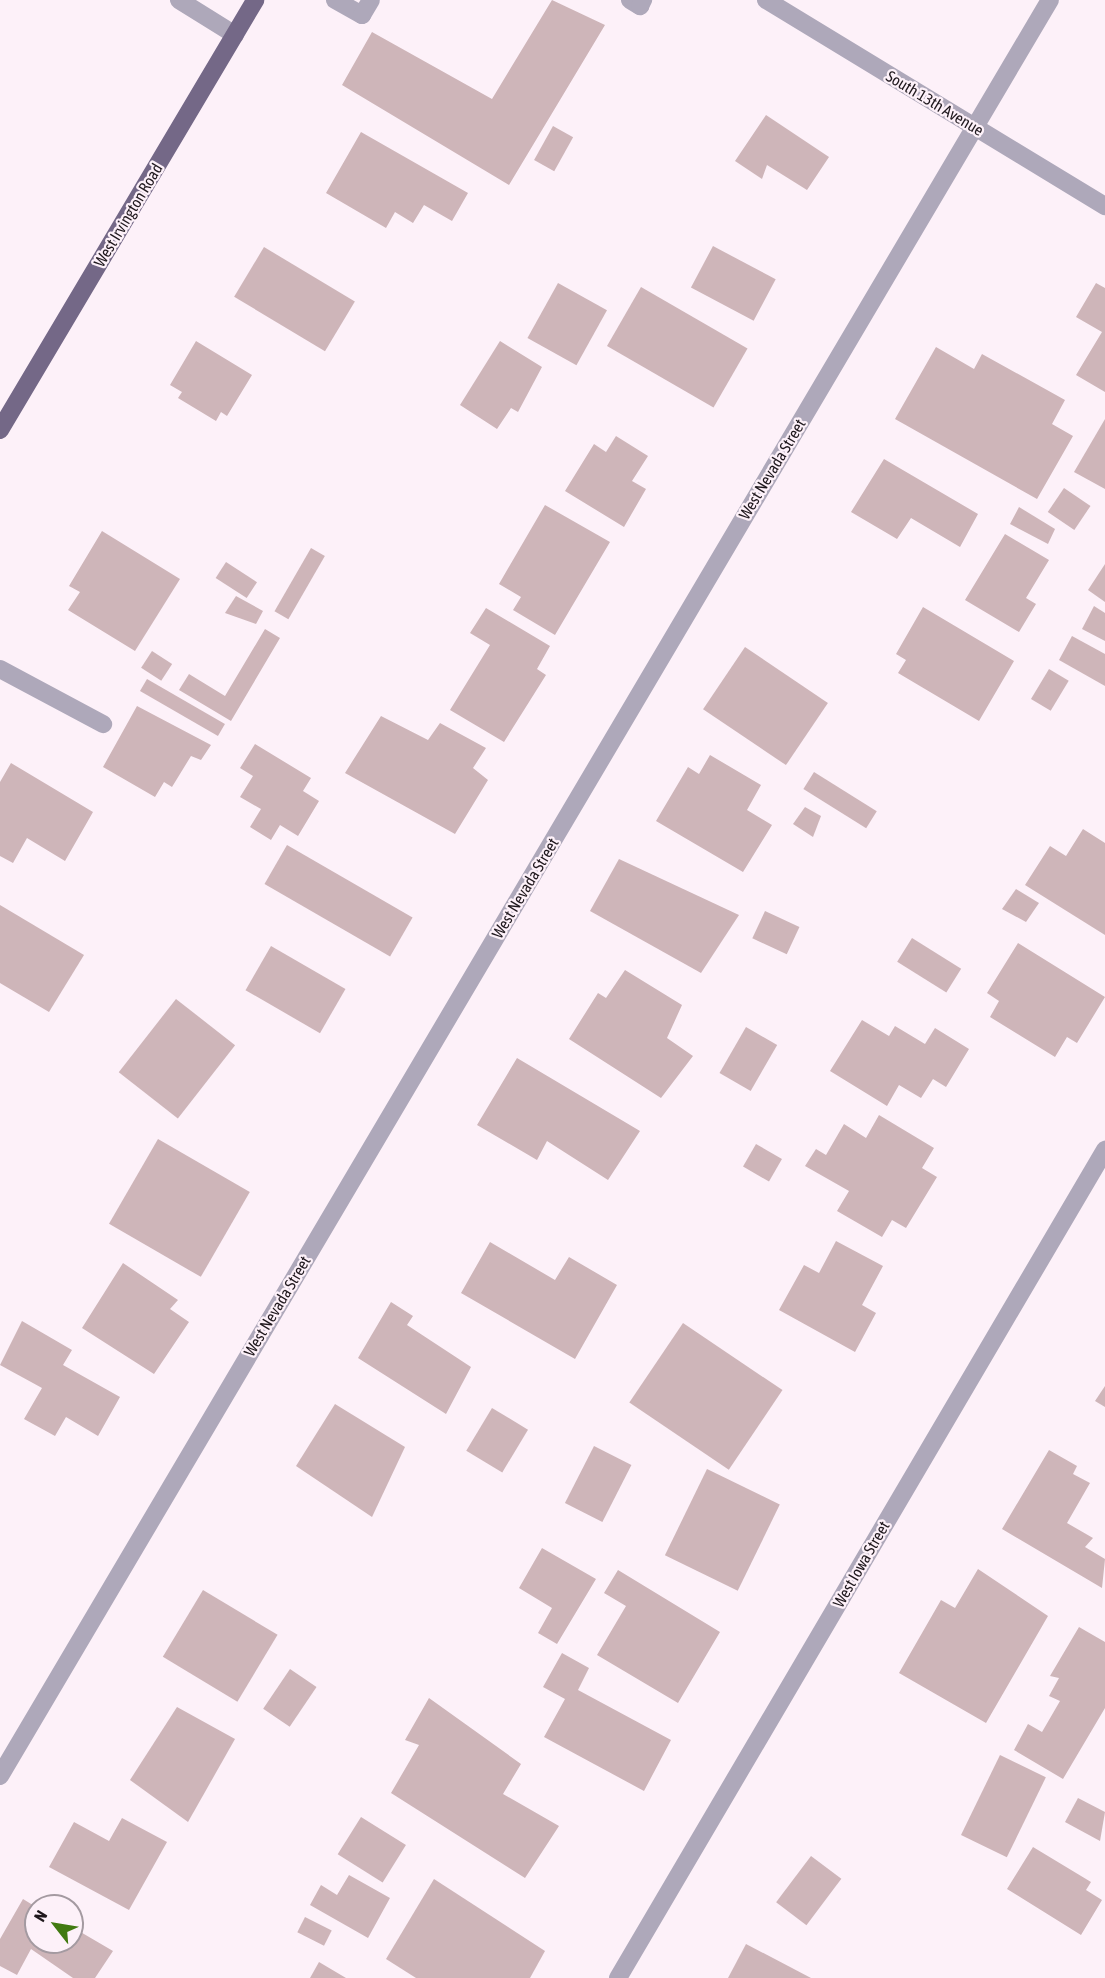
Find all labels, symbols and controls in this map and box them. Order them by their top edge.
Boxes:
street label: South 13th Avenue [883,66,987,140]
street label: West Irvington Road [90,160,166,270]
street label: West Nevada Street [735,415,809,523]
street label: West Nevada Street [488,834,562,942]
street label: West Nevada Street [240,1252,314,1360]
street label: West Iowa Street [829,1517,893,1611]
north arrow [24,1894,84,1954]
text: N [30,1907,50,1924]

